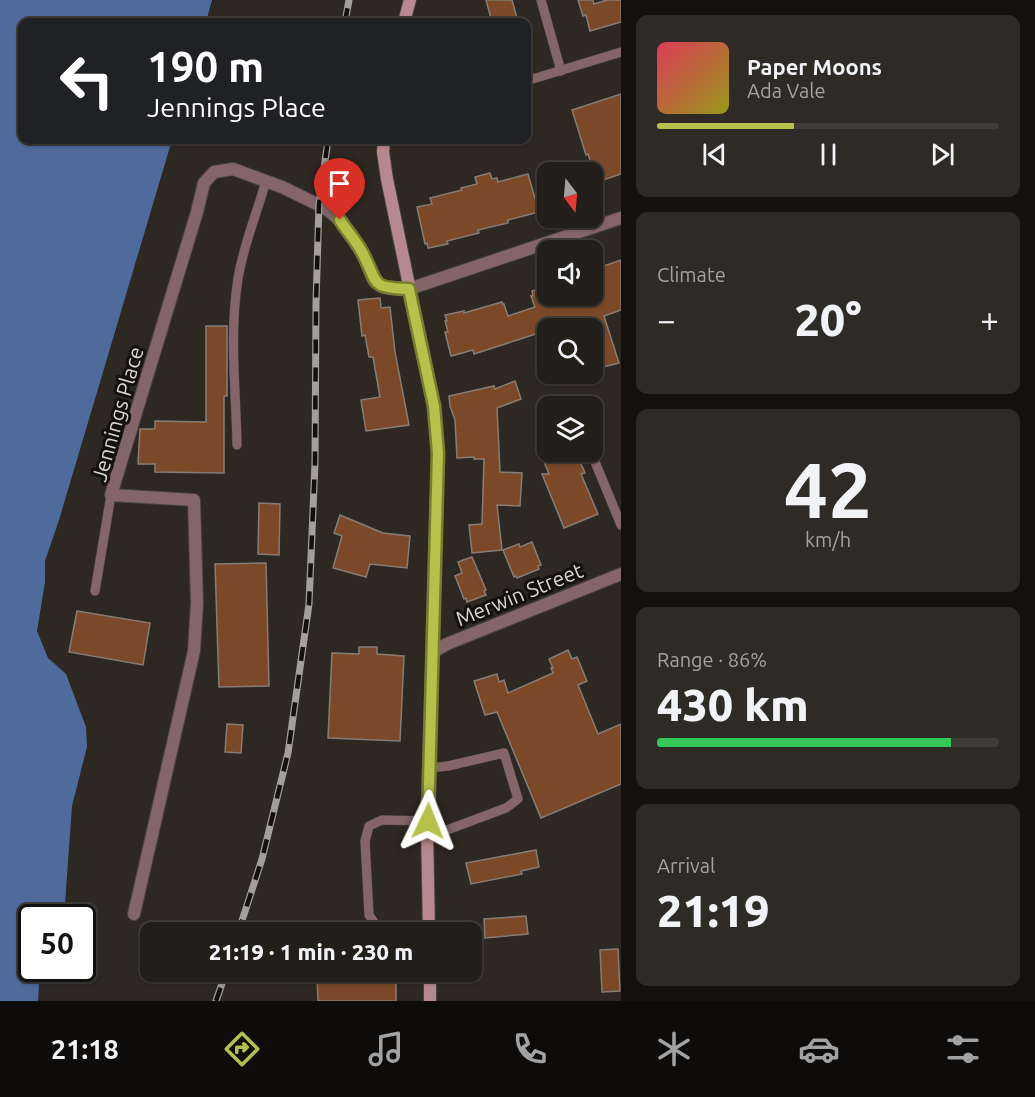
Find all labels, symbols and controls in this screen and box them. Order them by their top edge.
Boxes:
icon: left [48,42,126,120]
text: 190 m [147,43,264,90]
text: Paper Moons [747,54,882,79]
text: Ada Vale [747,79,825,102]
text: Jennings Place [147,92,326,122]
icon: previous [698,138,731,171]
icon: pause [812,138,845,171]
icon: next [926,138,959,171]
pin [314,158,365,220]
north arrow [537,162,603,228]
map controls [537,162,603,462]
icon: arrive [323,167,356,200]
button: sound [537,240,603,306]
text: Climate [657,263,726,286]
text: 20° [794,294,862,345]
text: − [657,301,676,338]
text: + [980,301,999,338]
button: search [537,318,603,384]
street label: Jennings Place [86,344,148,484]
button: layers [537,396,603,462]
text: 42 [784,445,872,533]
text: km/h [805,528,851,551]
street label: Merwin Street [452,558,586,630]
text: Range · 86% [657,648,767,671]
text: 430 km [657,679,809,730]
position arrow [396,789,460,853]
text: Arrival [657,854,715,877]
text: 21:19 [657,885,770,936]
speed limit sign: 50 [18,904,96,982]
text: 21:19 · 1 min · 230 m [209,939,413,964]
icon: directions [221,1028,263,1070]
icon: music [365,1028,407,1070]
icon: phone [509,1028,551,1070]
icon: climate [653,1028,695,1070]
icon: car [798,1028,840,1070]
icon: filters [942,1028,984,1070]
text: 21:18 [51,1034,119,1064]

